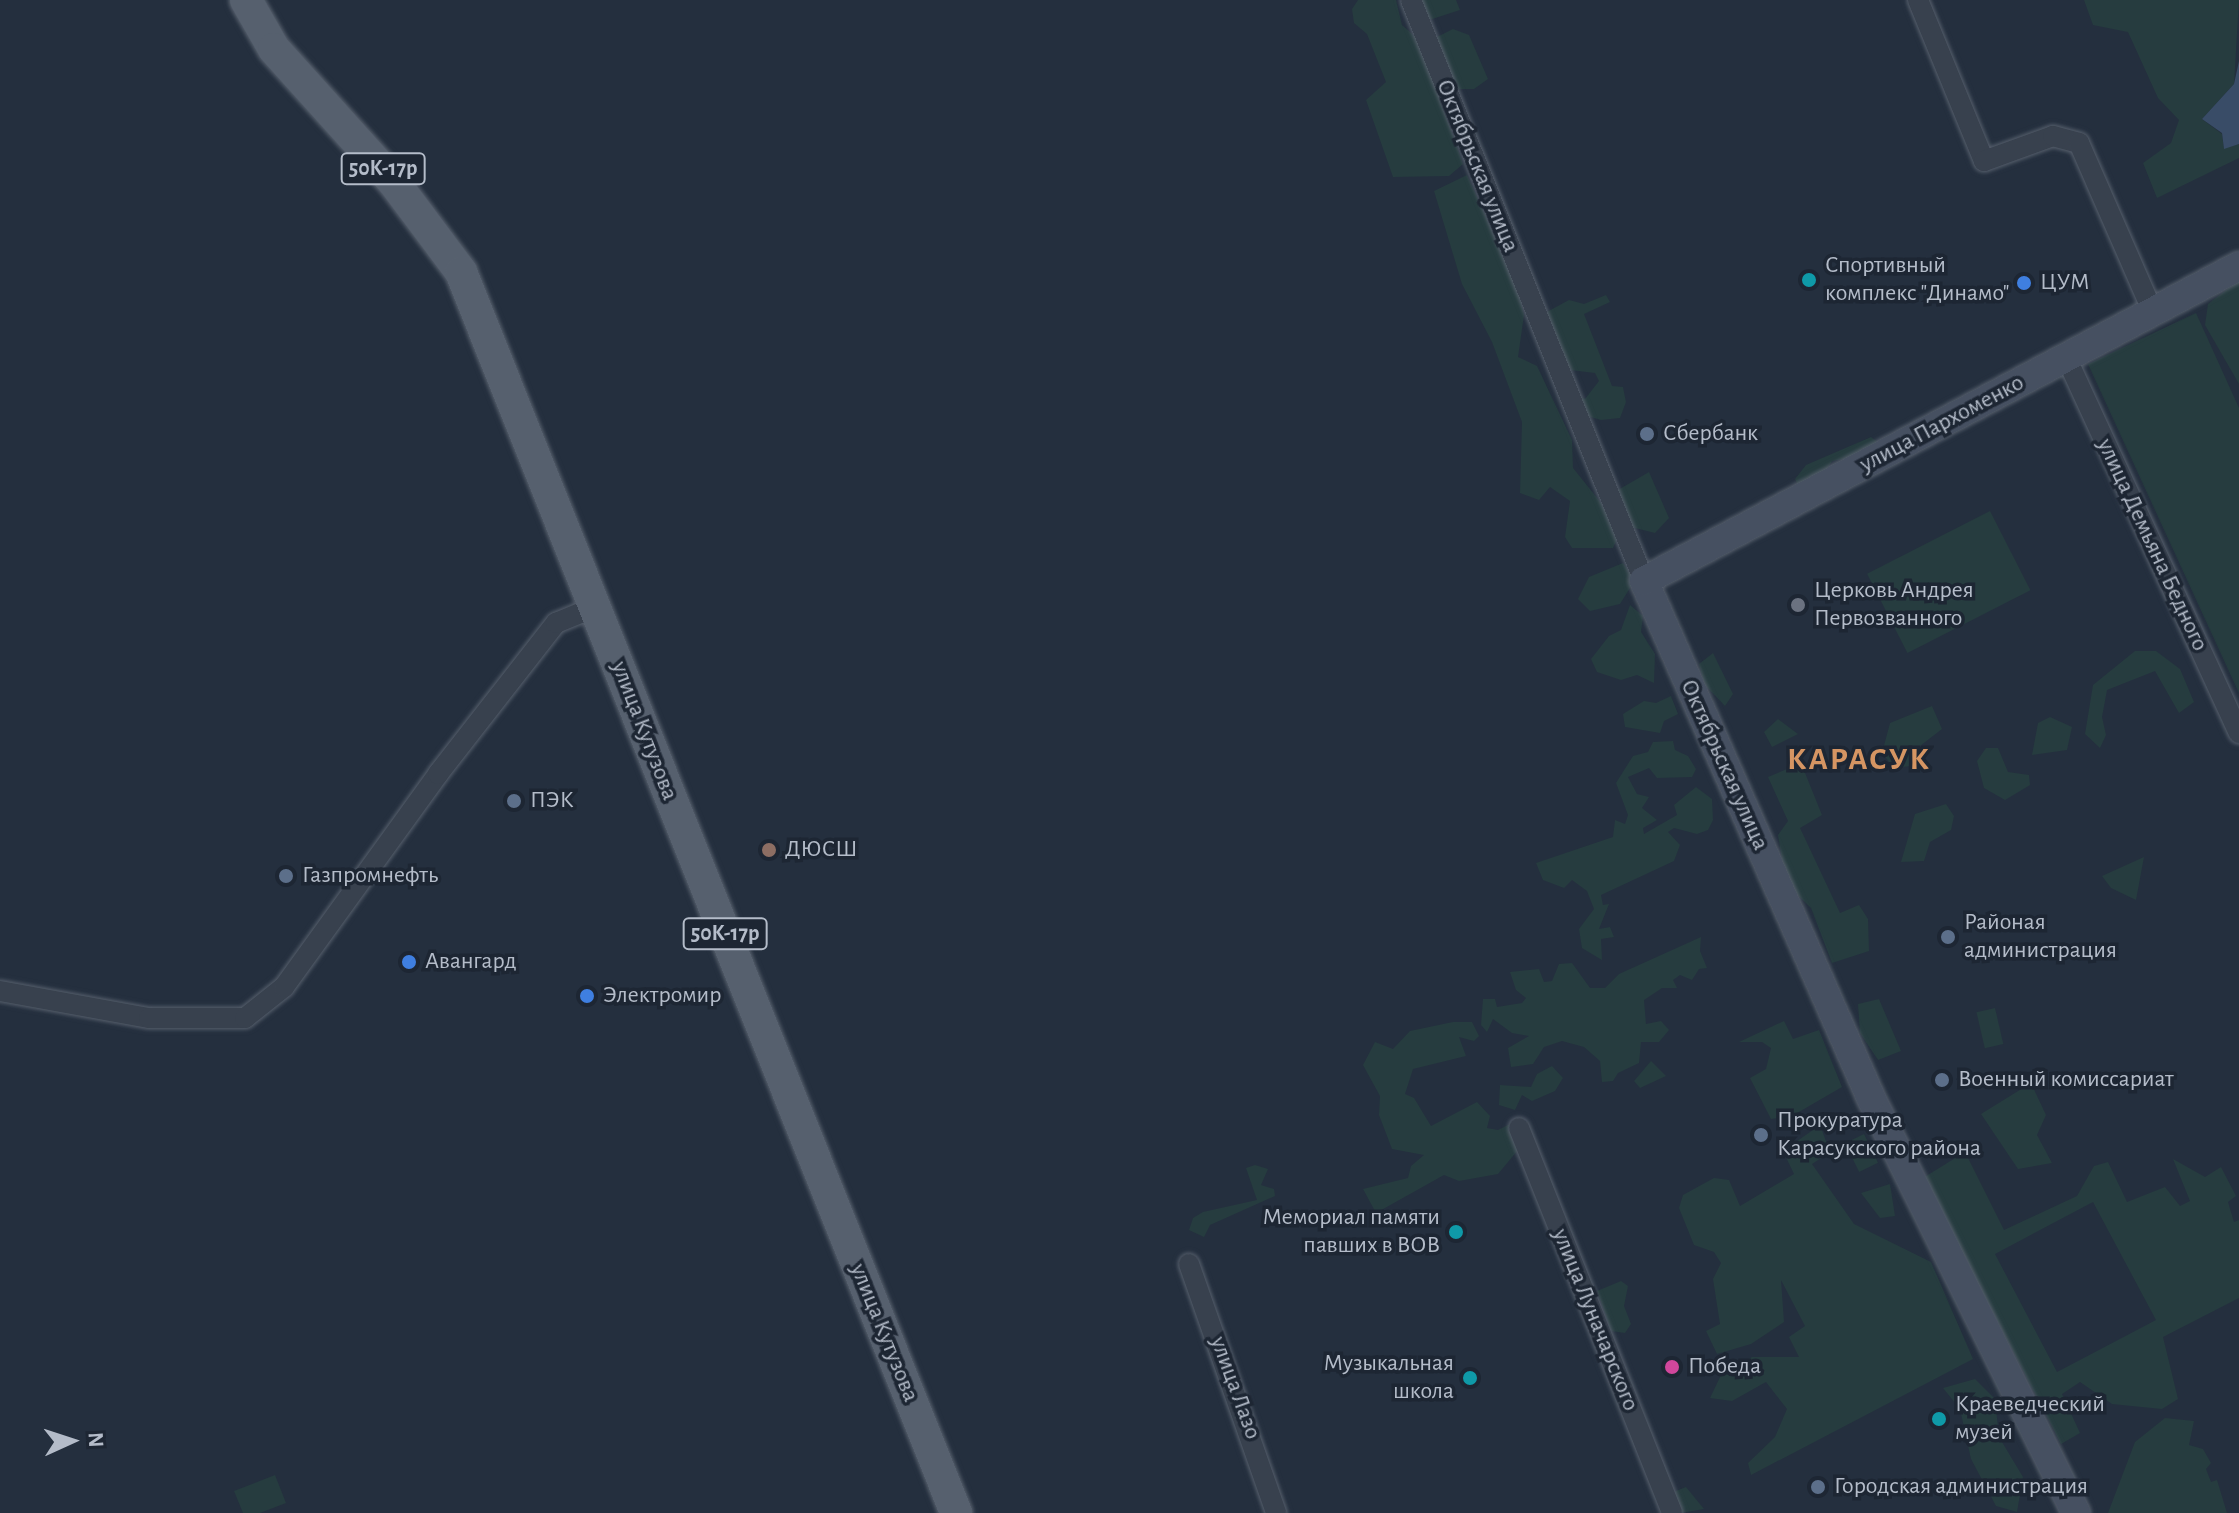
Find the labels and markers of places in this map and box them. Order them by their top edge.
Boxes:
place label: Спортивный комплекс "Динамо" [1825,252,2010,308]
place label: ЦУМ [2040,269,2090,297]
marker: Спортивный комплекс "Динамо" [1800,271,1818,289]
marker: ЦУМ [2015,274,2033,292]
place label: Сбербанк [1663,420,1758,448]
marker: Сбербанк [1638,425,1656,443]
place label: Церковь Андрея Первозванного [1814,577,1974,633]
marker: Церковь Андрея Первозванного [1789,596,1807,614]
place label: ПЭК [530,787,574,815]
marker: ПЭК [505,792,523,810]
place label: ДЮСШ [785,836,858,864]
marker: ДЮСШ [760,841,778,859]
place label: Газпромнефть [302,862,438,890]
marker: Газпромнефть [277,867,295,885]
place label: Районая администрация [1964,909,2117,965]
marker: Районая администрация [1939,928,1957,946]
place label: Авангард [425,948,517,976]
marker: Авангард [400,953,418,971]
place label: Электромир [603,982,721,1010]
marker: Электромир [578,987,596,1005]
place label: Военный комиссариат [1958,1066,2174,1094]
marker: Военный комиссариат [1933,1071,1951,1089]
place label: Прокуратура Карасукского района [1777,1107,1981,1163]
marker: Прокуратура Карасукского района [1752,1126,1770,1144]
place label: Мемориал памяти павших в ВОВ [1263,1204,1440,1260]
marker: Мемориал памяти павших в ВОВ [1447,1223,1465,1241]
place label: Музыкальная школа [1323,1350,1454,1406]
place label: Победа [1688,1353,1761,1381]
marker: Победа [1663,1358,1681,1376]
marker: Музыкальная школа [1461,1369,1479,1387]
place label: Краеведческий музей [1955,1391,2105,1447]
marker: Краеведческий музей [1930,1410,1948,1428]
place label: Городская администрация [1834,1473,2088,1501]
marker: Городская администрация [1809,1478,1827,1496]

